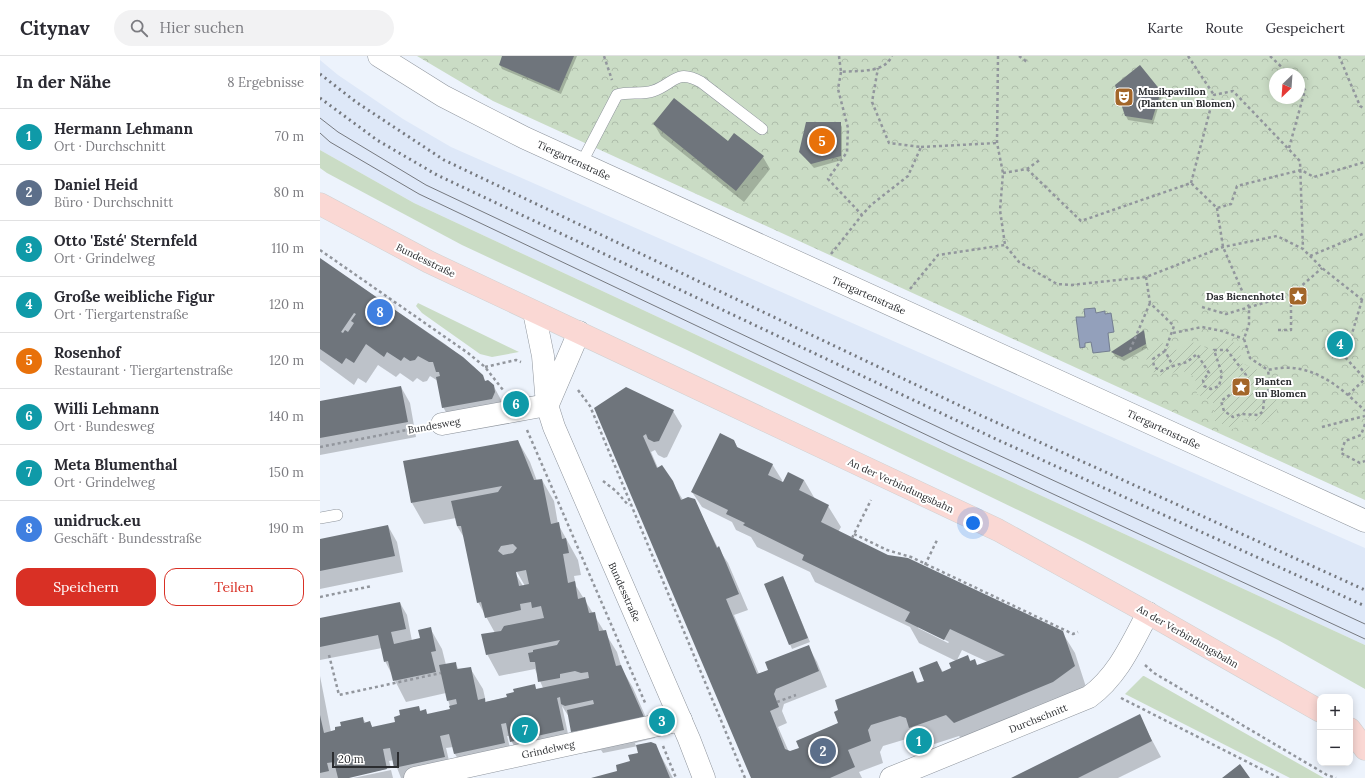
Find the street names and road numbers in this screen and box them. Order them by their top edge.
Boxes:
street label: Tiergartenstraße [535,138,613,183]
street label: Bundesstraße [394,240,458,281]
street label: Tiergartenstraße [830,273,908,318]
street label: Tiergartenstraße [1125,407,1203,452]
street label: Bundesweg [407,414,462,437]
street label: An der Verbindungsbahn [845,455,956,516]
street label: Bundesstraße [606,560,644,625]
street label: An der Verbindungsbahn [1134,602,1241,671]
street label: Durchschnitt [1007,701,1069,736]
street label: Grindelweg [520,737,576,761]

